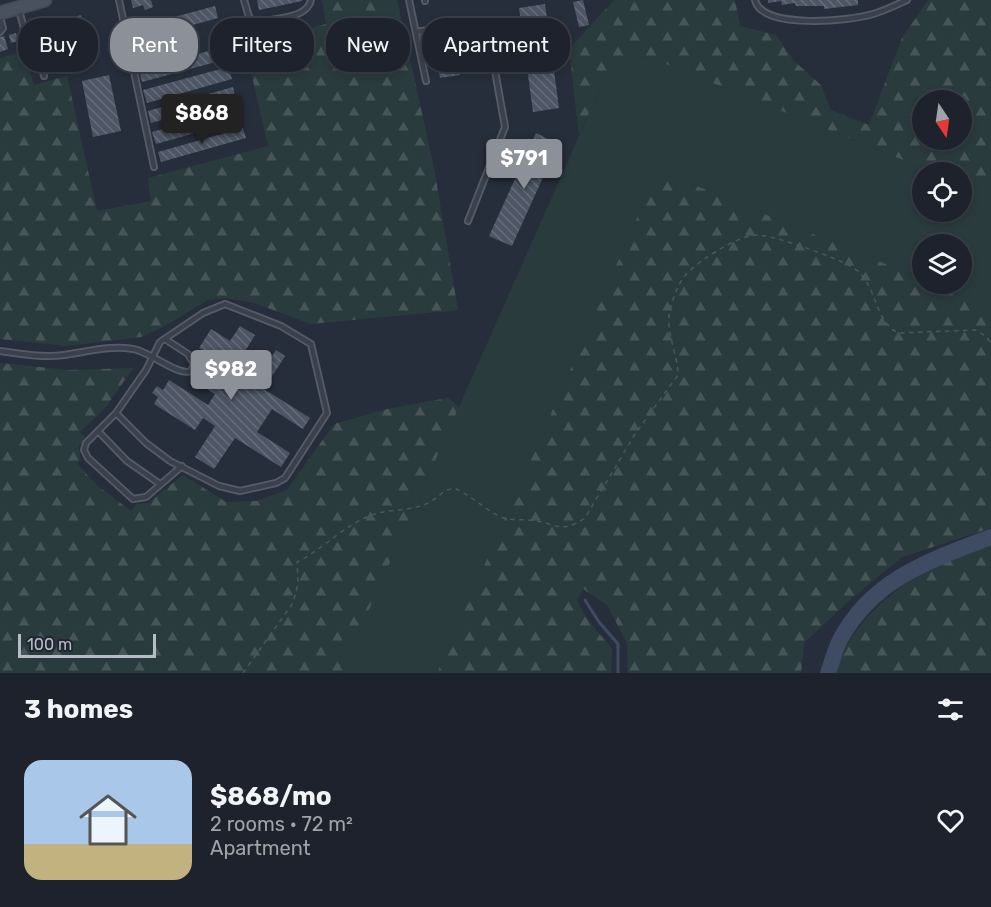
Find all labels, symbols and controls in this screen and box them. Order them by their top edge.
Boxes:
chip: Buy [18,18,98,72]
chip: Rent [110,18,198,72]
chip: Filters [210,18,314,72]
chip: New [326,18,410,72]
chip: Apartment [422,18,570,72]
north arrow [912,90,972,150]
map controls [912,90,972,294]
pin: $868 [166,94,238,145]
text: $868 [175,101,229,125]
pin: $791 [488,139,560,190]
text: $791 [500,146,548,170]
button: locate [912,162,972,222]
button: layers [912,234,972,294]
pin: $982 [195,350,267,401]
text: $982 [205,357,257,381]
scale bar [18,631,156,658]
text: 100 m [27,635,72,654]
icon: filters [934,693,967,726]
text: 3 homes [24,694,133,725]
text: $868/mo [210,781,332,812]
icon: home [72,784,144,856]
icon: heart [934,804,967,837]
text: 2 rooms · 72 m² [210,812,353,836]
text: Apartment [210,836,311,860]

